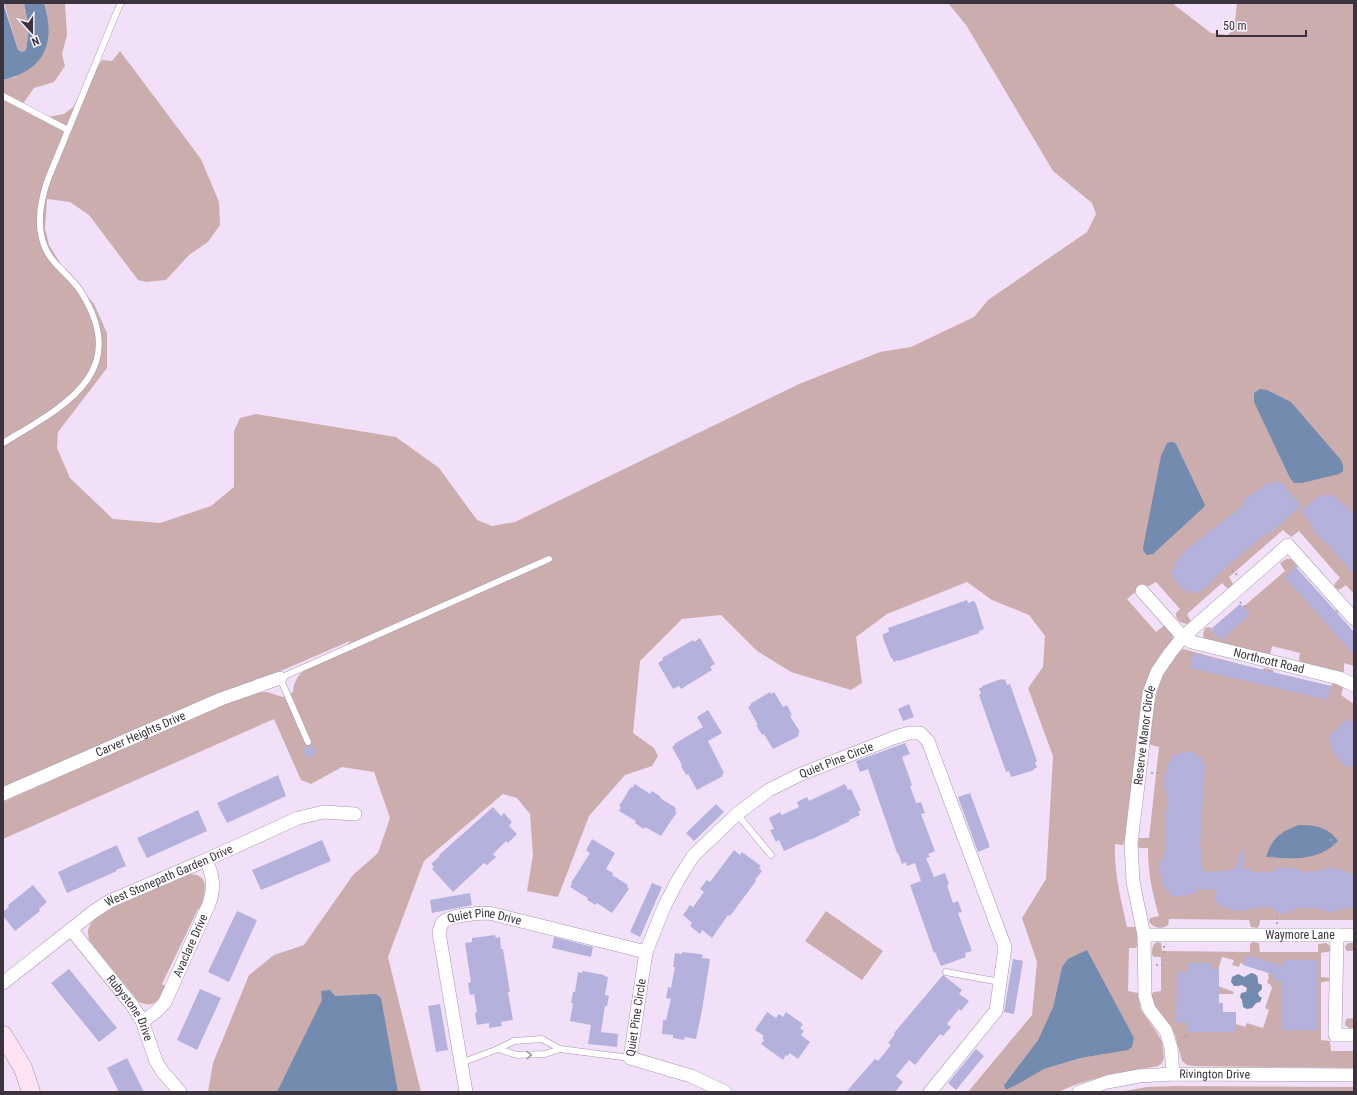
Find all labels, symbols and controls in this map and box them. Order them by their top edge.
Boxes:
north arrow [12,12,52,52]
scale bar [1217,12,1306,38]
text: 50 m [1223,19,1247,33]
text: N [30,34,41,48]
street label: Northcott Road [1232,645,1306,676]
street label: Reserve Manor Circle [1131,683,1158,786]
street label: Carver Heights Drive [93,708,188,760]
street label: Quiet Pine Circle [797,739,876,781]
street label: West Stonepath Garden Drive [102,842,235,909]
street label: Quiet Pine Drive [445,906,523,928]
street label: Avaclare Drive [170,912,211,979]
street label: Waymore Lane [1265,928,1335,942]
street label: Rubystone Drive [104,972,156,1043]
street label: Quiet Pine Circle [623,977,649,1057]
one-way arrow [526,1051,532,1059]
street label: Rivington Drive [1179,1067,1250,1081]

